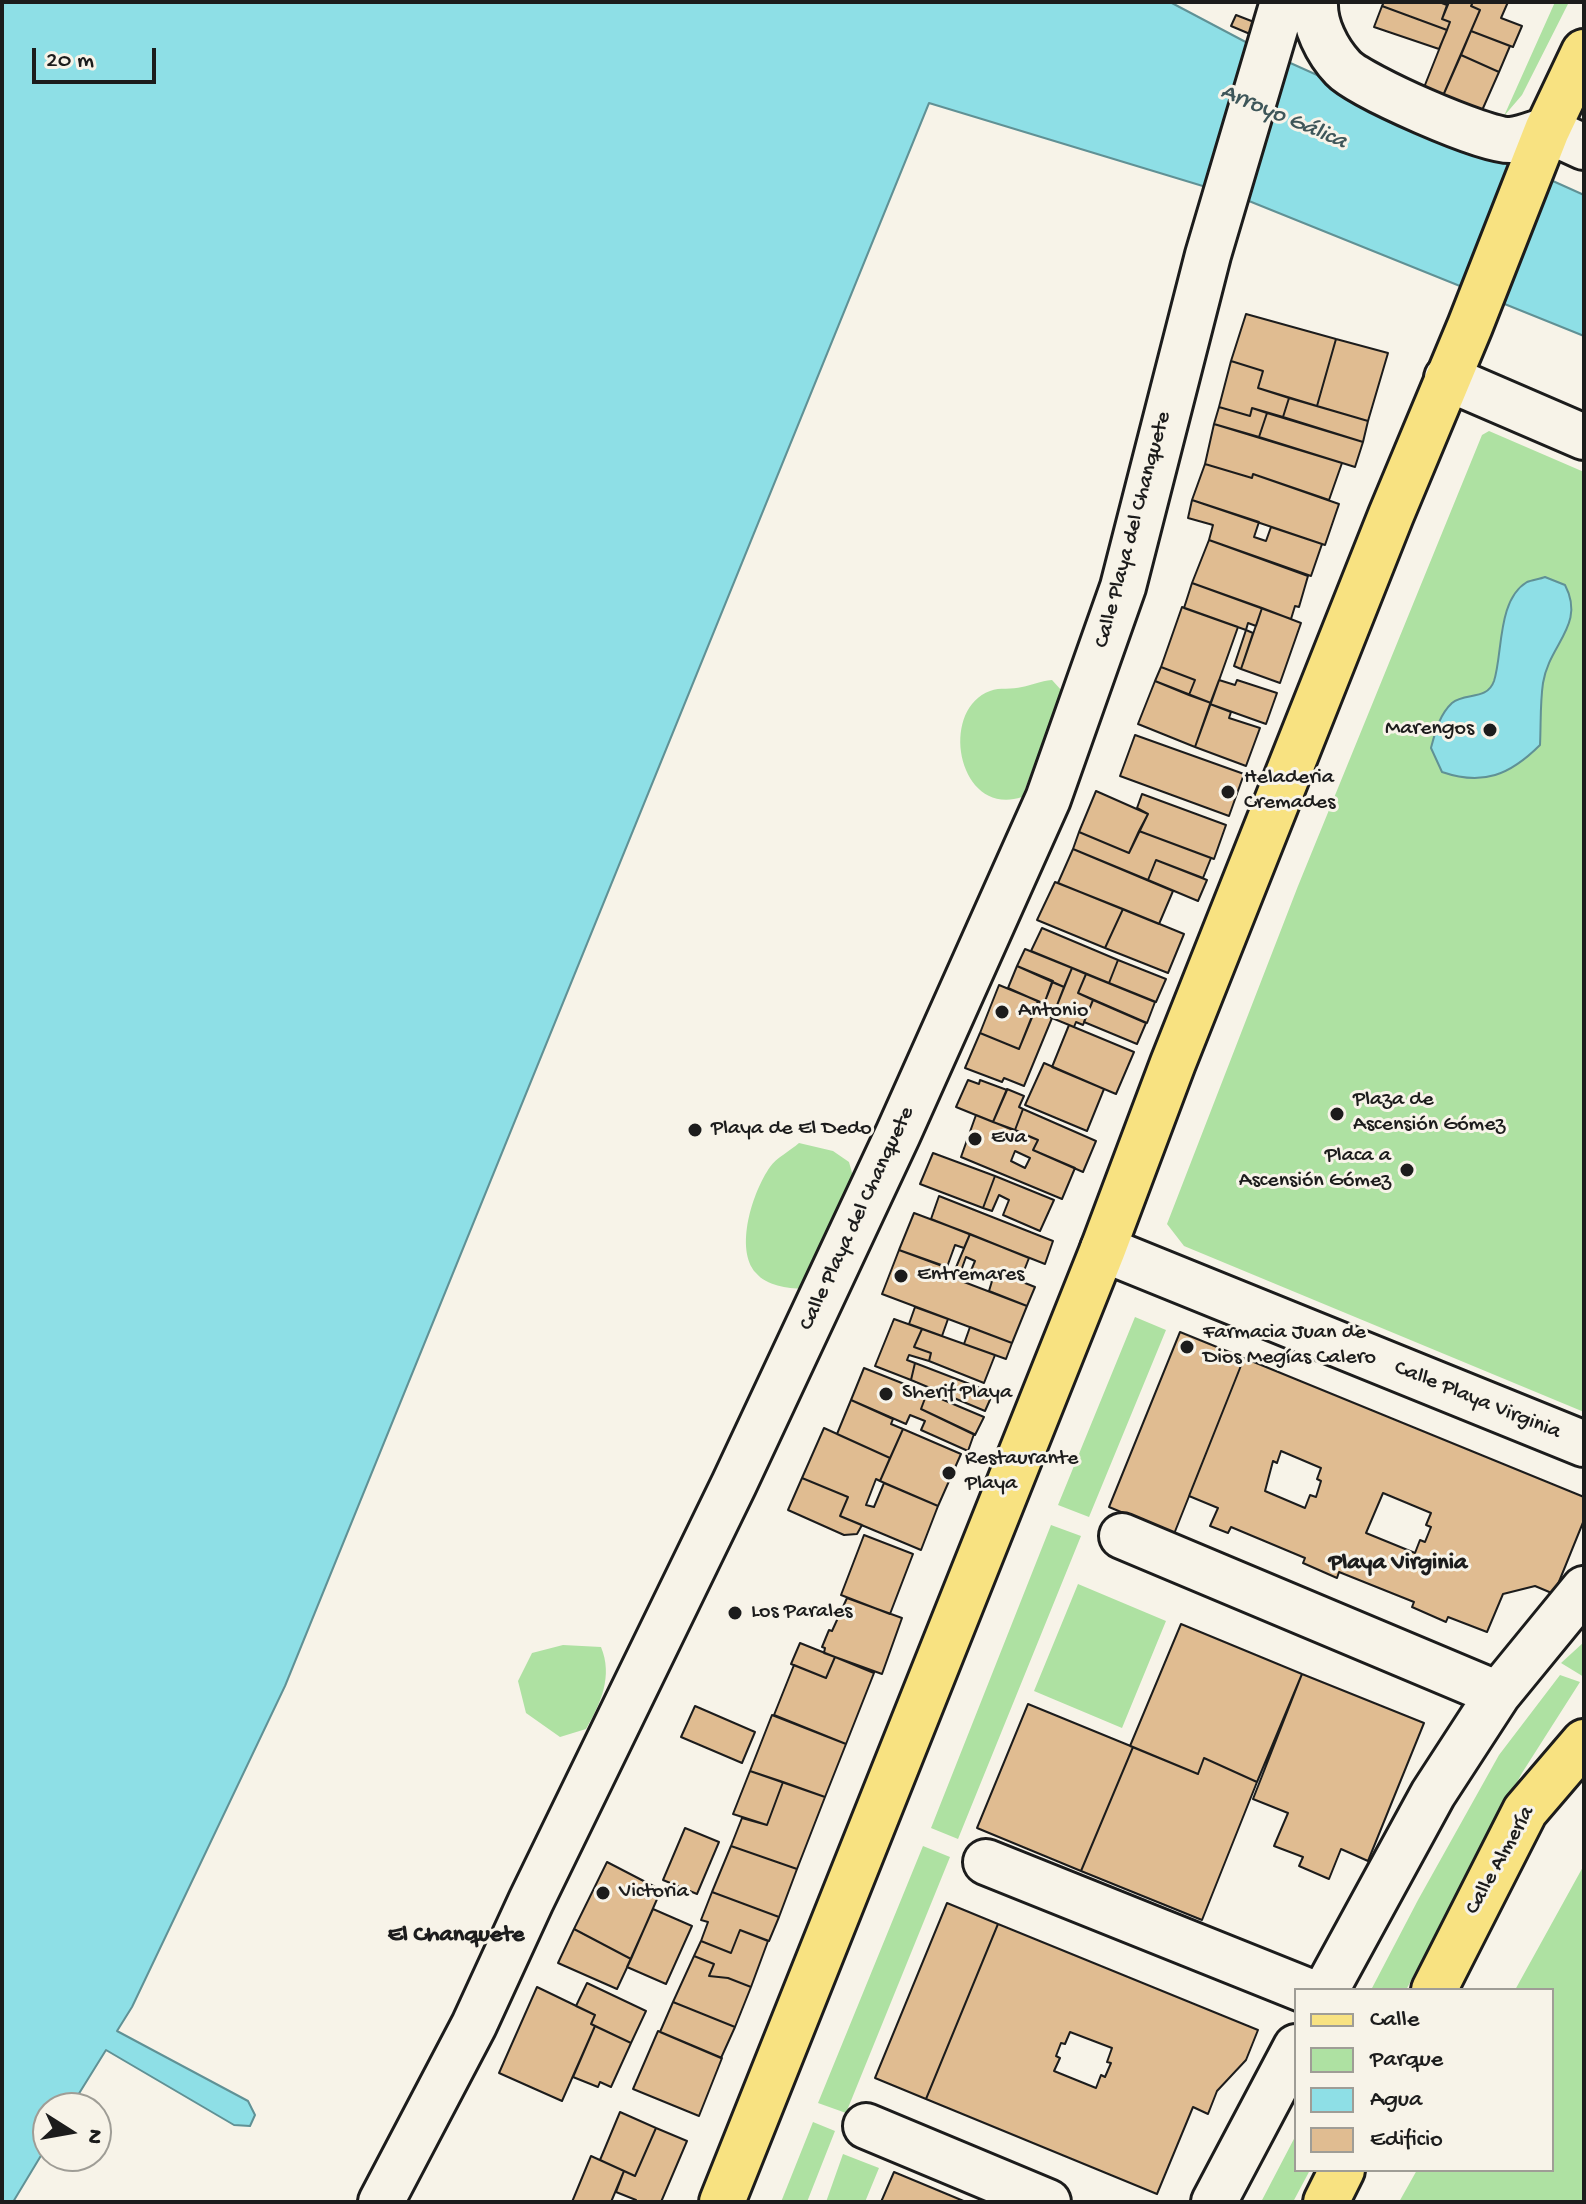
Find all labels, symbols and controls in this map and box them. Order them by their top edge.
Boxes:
scale bar [36,32,160,82]
text: 20 m [46,47,94,76]
water label: Arroyo Gálica [1216,79,1350,157]
street label: Calle Playa del Chanquete [1090,409,1178,651]
place label: Marengos [1385,717,1474,743]
marker: Marengos [1481,721,1499,739]
place label: Heladeria Cremades [1244,766,1335,818]
marker: Heladeria Cremades [1219,783,1237,801]
place label: Antonio [1018,999,1088,1025]
marker: Antonio [993,1003,1011,1021]
place label: Plaza de Ascensión Gómez [1353,1088,1505,1140]
street label: Calle Playa del Chanquete [795,1103,921,1335]
marker: Plaza de Ascensión Gómez [1328,1105,1346,1123]
place label: Playa de El Dedo [711,1117,872,1143]
marker: Playa de El Dedo [686,1121,704,1139]
place label: Eva [991,1126,1027,1152]
marker: Eva [966,1130,984,1148]
place label: Placa a Ascensión Gómez [1239,1144,1391,1196]
marker: Placa a Ascensión Gómez [1398,1161,1416,1179]
place label: Entremares [917,1263,1024,1289]
marker: Entremares [892,1267,910,1285]
place label: Farmacia Juan de Dios Megías Calero [1203,1321,1376,1372]
marker: Farmacia Juan de Dios Megías Calero [1178,1338,1196,1356]
street label: Calle Playa Virginia [1390,1356,1564,1446]
place label: Sherif Playa [902,1381,1012,1407]
marker: Sherif Playa [877,1385,895,1403]
place label: Restaurante Playa [965,1447,1078,1498]
marker: Restaurante Playa [940,1464,958,1482]
district label: Playa Virginia [1329,1550,1467,1578]
place label: Los Parales [751,1600,852,1626]
marker: Los Parales [726,1604,744,1622]
street label: Calle Almería [1460,1802,1542,1920]
place label: Victoria [619,1880,689,1906]
marker: Victoria [594,1884,612,1902]
district label: El Chanquete [388,1922,524,1950]
legend [1294,1988,1554,2172]
text: Calle [1370,2006,1419,2035]
text: Parque [1370,2046,1443,2075]
text: Agua [1370,2086,1422,2115]
north arrow [32,2092,112,2172]
text: Edificio [1370,2126,1443,2155]
text: N [79,2127,108,2146]

